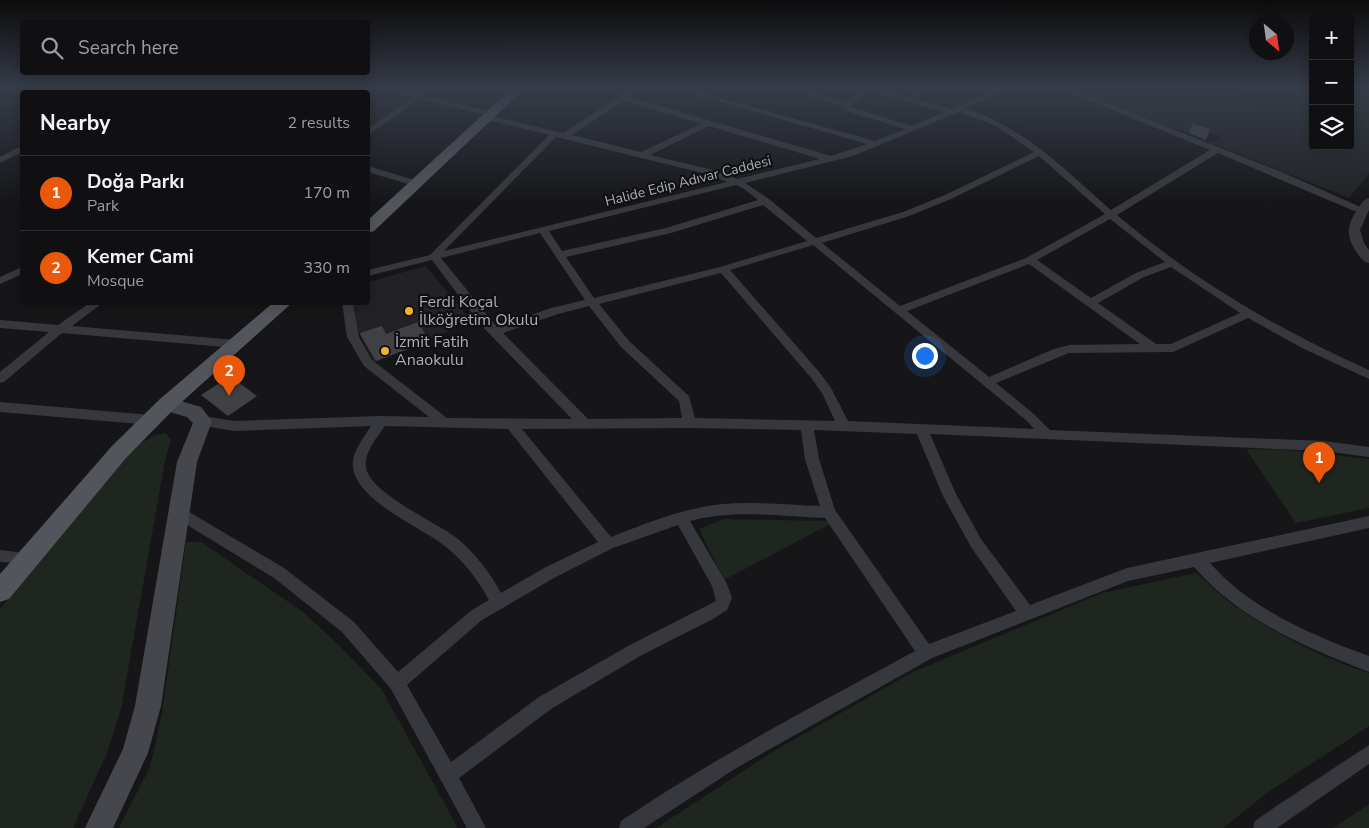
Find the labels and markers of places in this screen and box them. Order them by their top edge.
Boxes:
place label: Ferdi Koçal İlköğretim Okulu [419,291,538,331]
marker: Ferdi Koçal İlköğretim Okulu [403,305,415,317]
place label: İzmit Fatih Anaokulu [395,331,469,371]
marker: İzmit Fatih Anaokulu [379,345,391,357]
pin: 2 [213,355,245,396]
pin: 1 [1303,442,1335,483]

